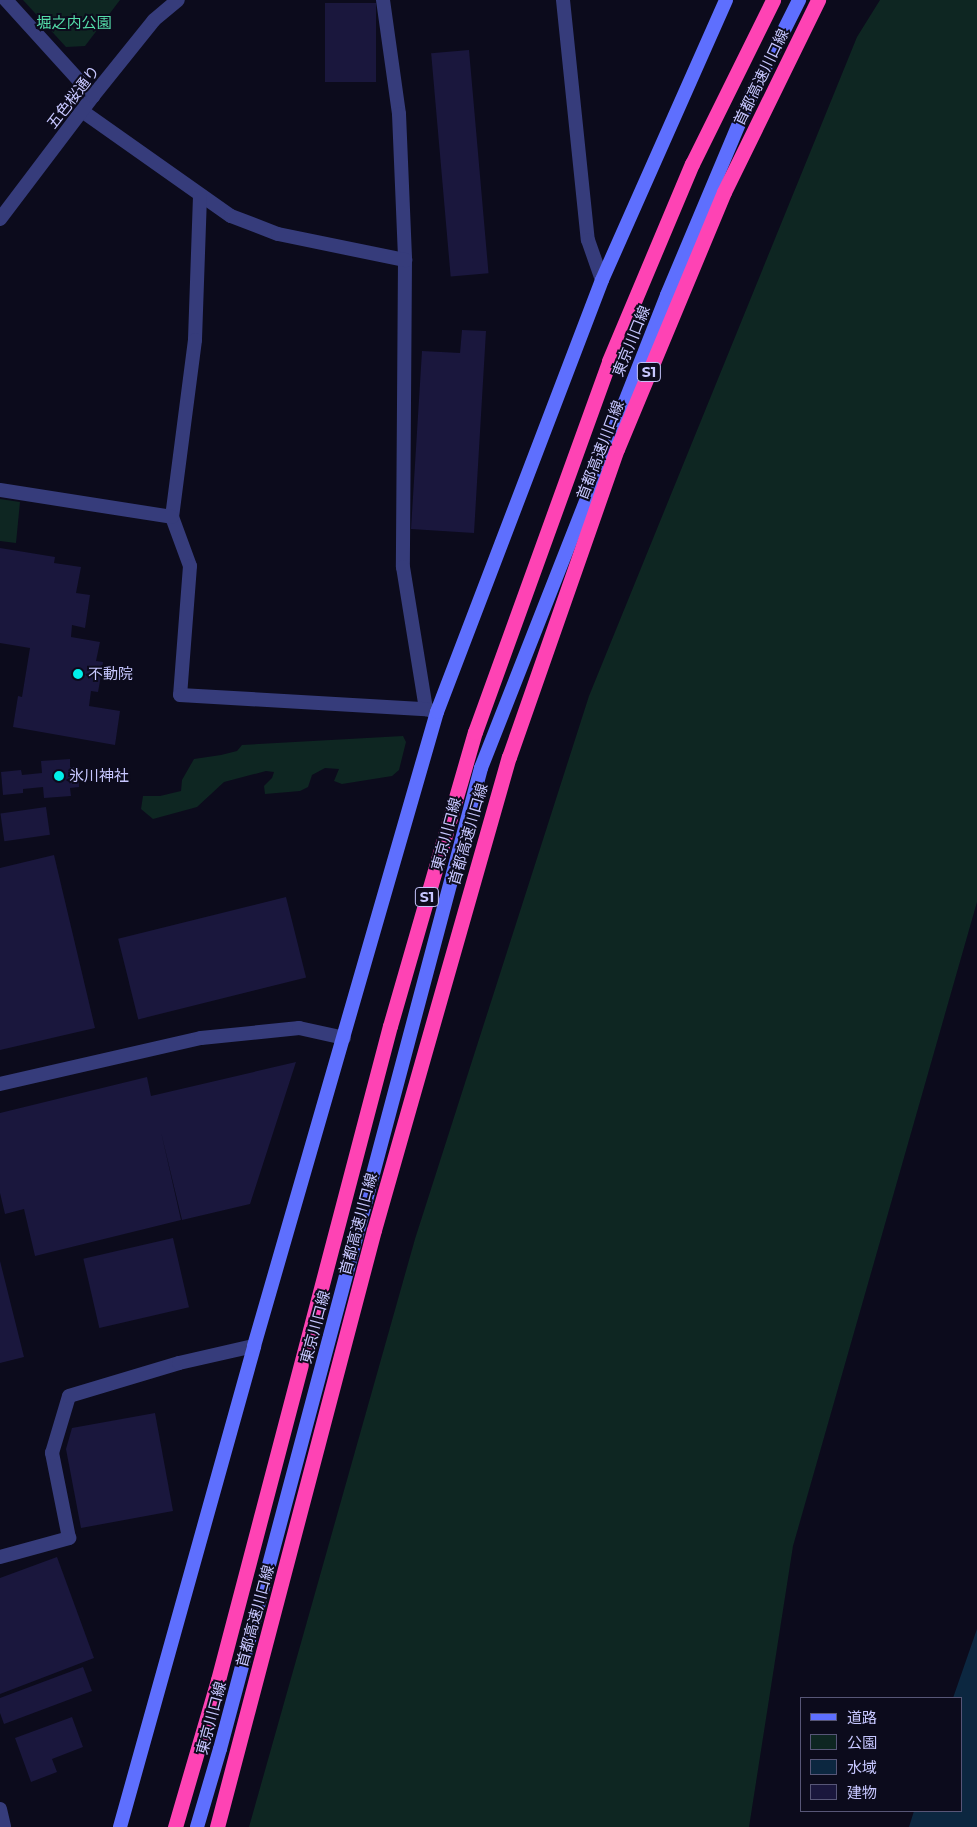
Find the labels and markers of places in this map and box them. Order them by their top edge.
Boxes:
place label: 不動院 [88,665,133,683]
marker: 不動院 [72,668,84,680]
place label: 氷川神社 [69,767,129,785]
marker: 氷川神社 [53,770,65,782]

